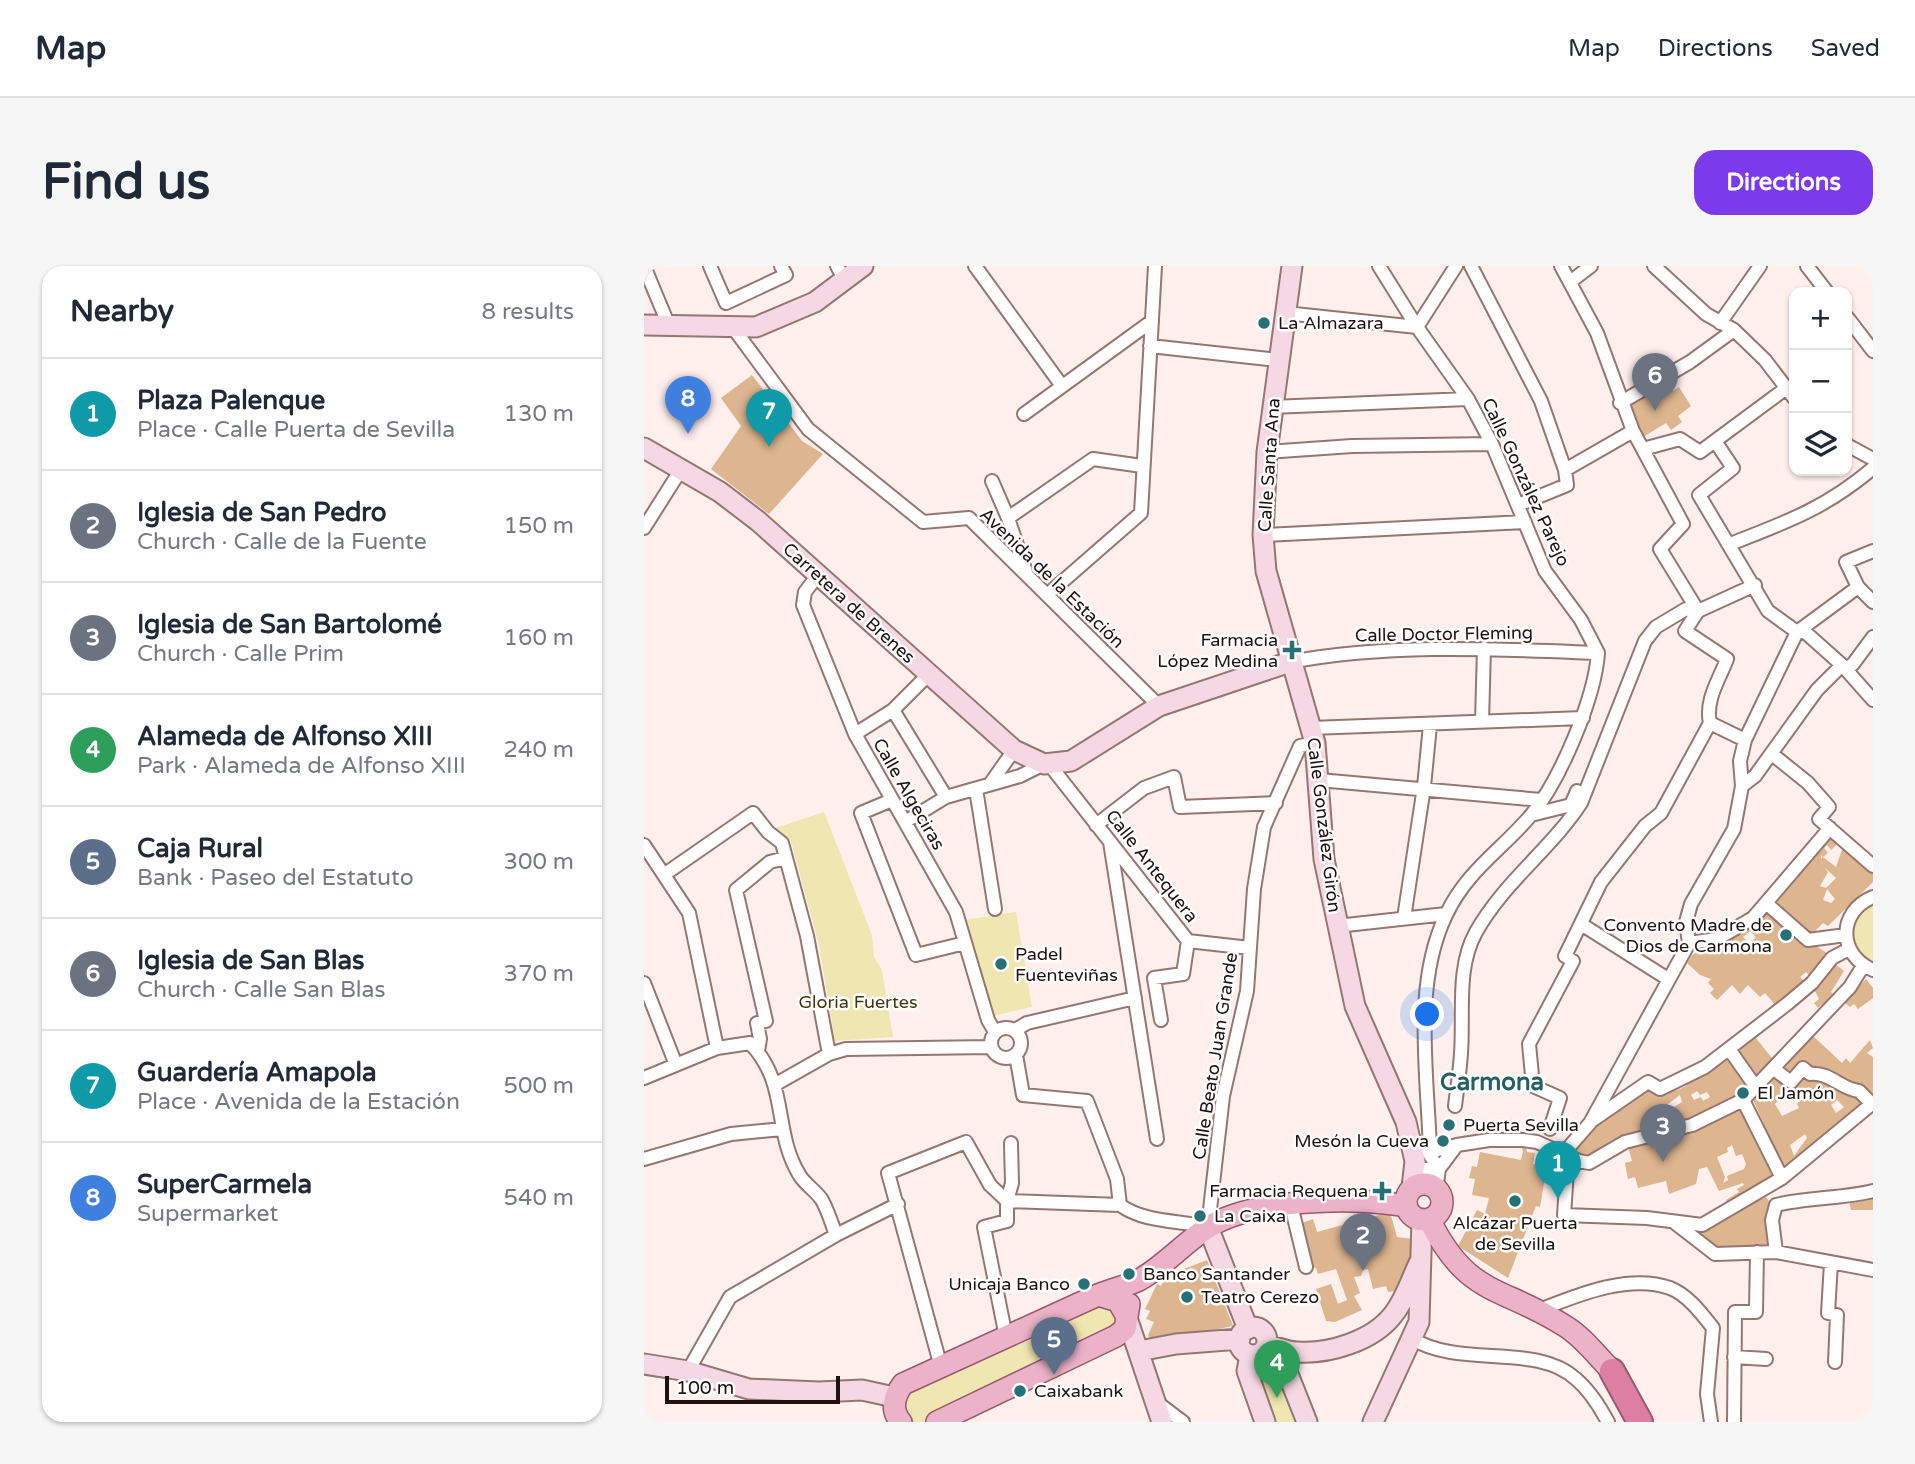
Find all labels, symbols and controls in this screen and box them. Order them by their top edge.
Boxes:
text: Map [35,29,106,68]
text: Map [1568,34,1620,63]
text: Directions [1658,34,1773,63]
text: Saved [1811,34,1880,63]
button: Directions [1694,150,1873,215]
text: Find us [42,153,210,212]
map controls [1789,287,1852,476]
button: + [1789,287,1852,350]
text: Nearby [70,293,174,330]
text: 8 results [481,298,574,326]
place label: La Almazara [1278,312,1384,334]
marker: La Almazara [1256,315,1272,331]
button: − [1789,350,1852,413]
pin: 6 [1632,353,1678,411]
pin: 8 [665,376,711,434]
text: Plaza Palenque [137,385,325,416]
pin: 7 [746,389,792,447]
street label: Calle González Parejo [1477,394,1575,570]
street label: Calle Santa Ana [1253,397,1285,533]
text: 1 [86,400,100,428]
text: 130 m [504,400,574,428]
button: layers [1789,413,1852,476]
text: Place · Calle Puerta de Sevilla [137,416,455,444]
text: Iglesia de San Pedro [137,497,387,528]
street label: Avenida de la Estación [975,503,1129,653]
text: 2 [86,512,100,540]
text: 150 m [504,512,574,540]
text: Church · Calle de la Fuente [137,528,427,556]
street label: Carretera de Brenes [778,538,920,668]
text: Iglesia de San Bartolomé [137,609,442,640]
street label: Calle Doctor Fleming [1355,621,1533,647]
text: 3 [86,624,100,652]
text: 160 m [504,624,574,652]
place label: Farmacia López Medina [1157,629,1278,672]
text: Church · Calle Prim [137,640,344,668]
marker: Farmacia López Medina [1284,642,1300,658]
text: Alameda de Alfonso XIII [137,721,433,752]
street label: Calle Algeciras [868,734,950,854]
text: 4 [86,736,100,764]
text: 240 m [504,736,574,764]
street label: Calle González Girón [1302,736,1346,914]
text: Park · Alameda de Alfonso XIII [137,752,466,780]
street label: Calle Antequera [1101,805,1203,927]
text: Caja Rural [137,833,263,864]
text: 5 [86,848,100,876]
text: 300 m [504,848,574,876]
text: Bank · Paseo del Estatuto [137,864,414,892]
place label: Convento Madre de Dios de Carmona [1603,914,1772,957]
marker: Convento Madre de Dios de Carmona [1778,927,1794,943]
place label: Padel Fuenteviñas [1015,943,1118,986]
text: Iglesia de San Blas [137,945,364,976]
street label: Calle Beato Juan Grande [1188,951,1242,1161]
marker: Padel Fuenteviñas [993,956,1009,972]
text: 6 [86,960,100,988]
text: 370 m [504,960,574,988]
text: Church · Calle San Blas [137,976,386,1004]
park label: Gloria Fuertes [798,991,918,1013]
your location [1410,997,1444,1031]
text: Guardería Amapola [137,1057,377,1088]
district label: Carmona [1440,1068,1544,1097]
text: 7 [86,1072,100,1100]
text: 500 m [504,1072,574,1100]
place label: El Jamón [1757,1082,1835,1104]
marker: El Jamón [1735,1085,1751,1101]
text: Place · Avenida de la Estación [137,1088,460,1116]
pin: 3 [1640,1104,1686,1162]
place label: Puerta Sevilla [1463,1114,1579,1136]
marker: Puerta Sevilla [1441,1117,1457,1133]
place label: Mesón la Cueva [1294,1130,1429,1152]
marker: Mesón la Cueva [1435,1133,1451,1149]
pin: 1 [1535,1141,1581,1199]
text: SuperCarmela [137,1169,312,1200]
place label: Farmacia Requena [1209,1180,1368,1202]
marker: Farmacia Requena [1374,1183,1390,1199]
text: 8 [86,1184,100,1212]
text: 540 m [504,1184,574,1212]
marker: Alcázar Puerta de Sevilla [1507,1193,1523,1209]
text: Supermarket [137,1200,278,1228]
place label: La Caixa [1214,1205,1286,1227]
marker: La Caixa [1192,1208,1208,1224]
place label: Alcázar Puerta de Sevilla [1452,1212,1578,1255]
pin: 2 [1340,1213,1386,1271]
place label: Banco Santander [1143,1263,1290,1285]
marker: Banco Santander [1121,1266,1137,1282]
place label: Unicaja Banco [948,1273,1070,1295]
marker: Unicaja Banco [1076,1276,1092,1292]
place label: Teatro Cerezo [1201,1286,1319,1308]
marker: Teatro Cerezo [1179,1289,1195,1305]
pin: 5 [1031,1317,1077,1375]
pin: 4 [1254,1340,1300,1398]
scale bar [665,1373,840,1405]
text: 100 m [676,1377,734,1399]
place label: Caixabank [1034,1380,1123,1402]
marker: Caixabank [1012,1383,1028,1399]

